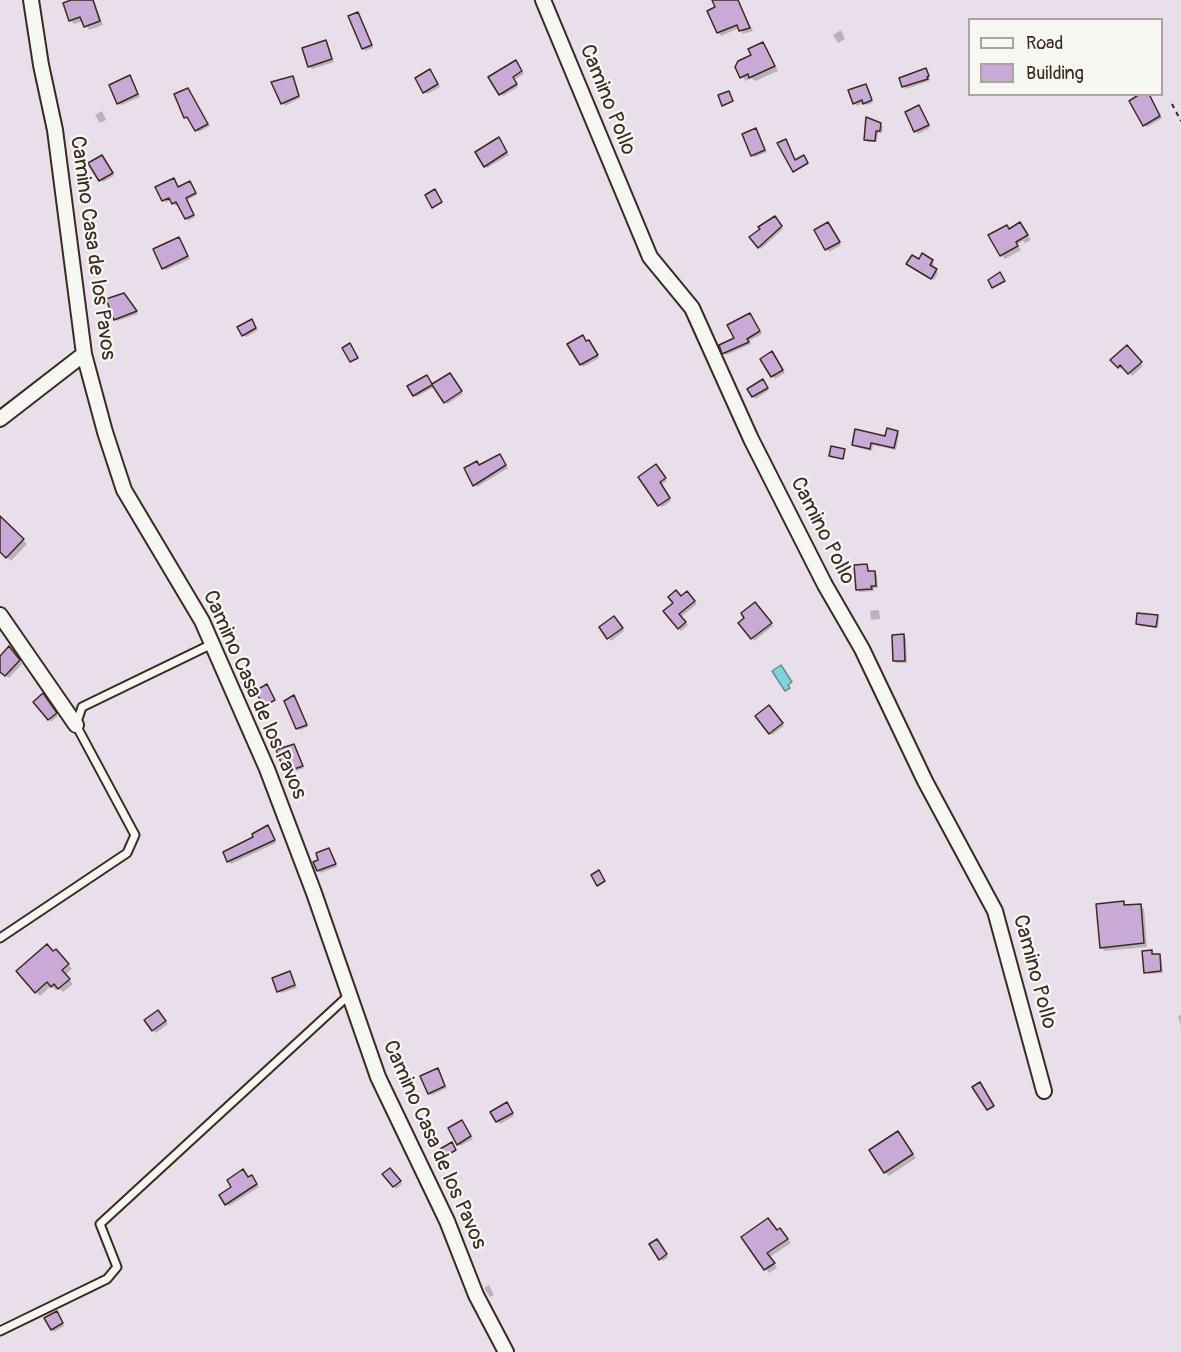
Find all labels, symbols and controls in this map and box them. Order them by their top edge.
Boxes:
legend [968,18,1163,96]
text: Road [1026,32,1063,55]
street label: Camino Pollo [573,41,641,159]
text: Building [1026,62,1084,85]
street label: Camino Casa de los Pavos [64,134,120,362]
street label: Camino Pollo [784,473,860,589]
street label: Camino Casa de los Pavos [197,587,311,803]
street label: Camino Pollo [1007,912,1061,1032]
street label: Camino Casa de los Pavos [377,1037,491,1253]

